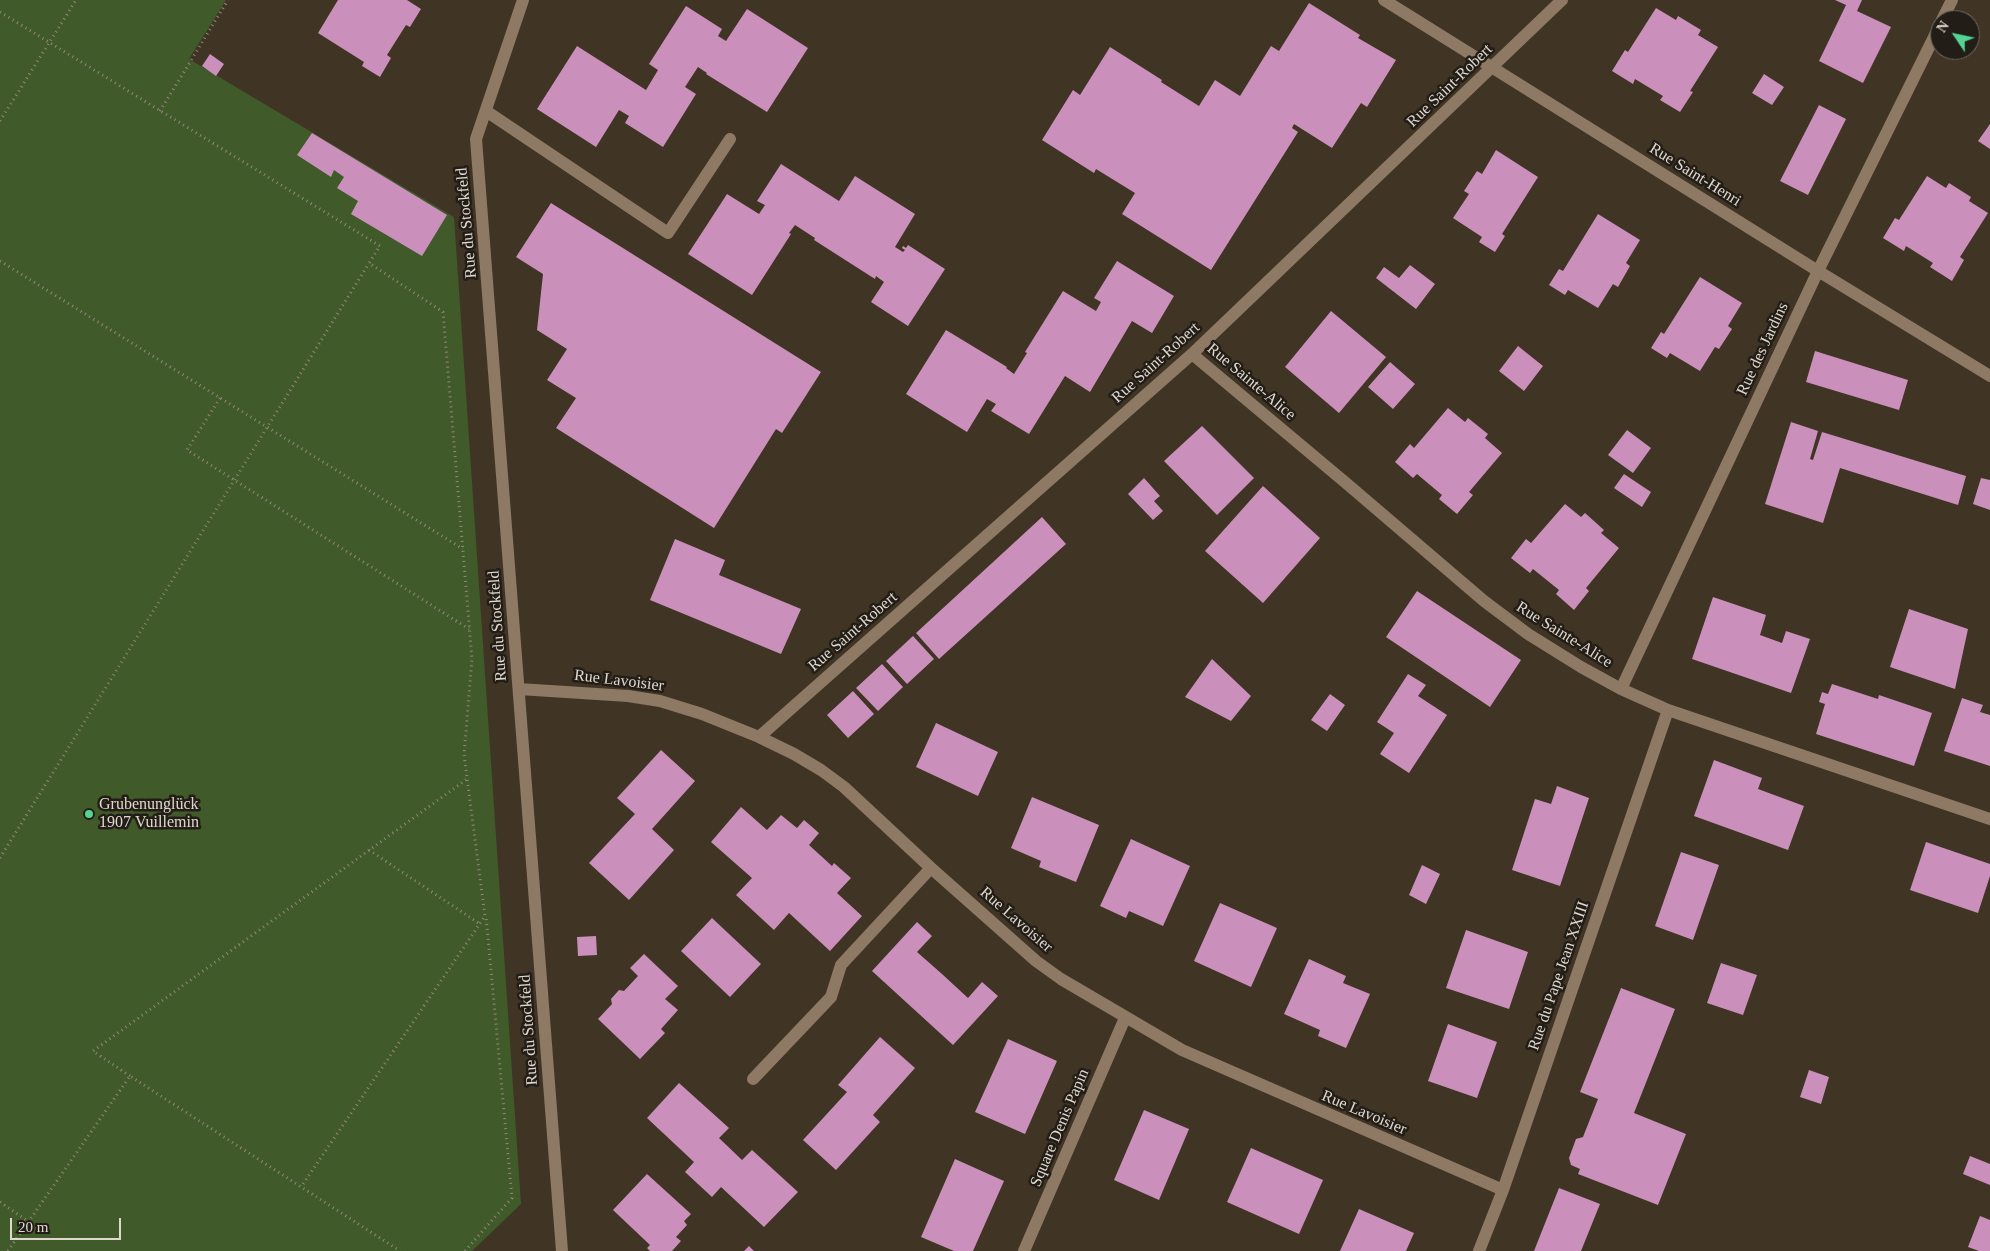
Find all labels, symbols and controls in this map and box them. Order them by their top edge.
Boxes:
north arrow [1930,10,1980,60]
text: N [1934,19,1952,35]
street label: Rue Saint-Robert [1403,40,1497,132]
street label: Rue Saint-Henri [1646,139,1744,211]
street label: Rue du Stockfeld [453,167,481,279]
street label: Rue des Jardins [1733,299,1793,399]
street label: Rue Saint-Robert [1108,319,1204,407]
street label: Rue Sainte-Alice [1203,339,1299,425]
street label: Rue du Stockfeld [485,570,511,682]
street label: Rue Saint-Robert [805,588,901,676]
street label: Rue Sainte-Alice [1512,598,1616,672]
street label: Rue Lavoisier [573,666,665,696]
place label: Grubenunglück 1907 Vuillemin [99,795,199,833]
marker: Grubenunglück 1907 Vuillemin [83,808,95,820]
street label: Rue Lavoisier [976,883,1056,957]
street label: Rue du Pape Jean XXIII [1524,899,1594,1053]
street label: Rue du Stockfeld [516,974,542,1086]
street label: Square Denis Papin [1027,1066,1093,1190]
street label: Rue Lavoisier [1319,1087,1409,1139]
scale bar [12,1208,124,1240]
text: 20 m [18,1219,48,1235]

